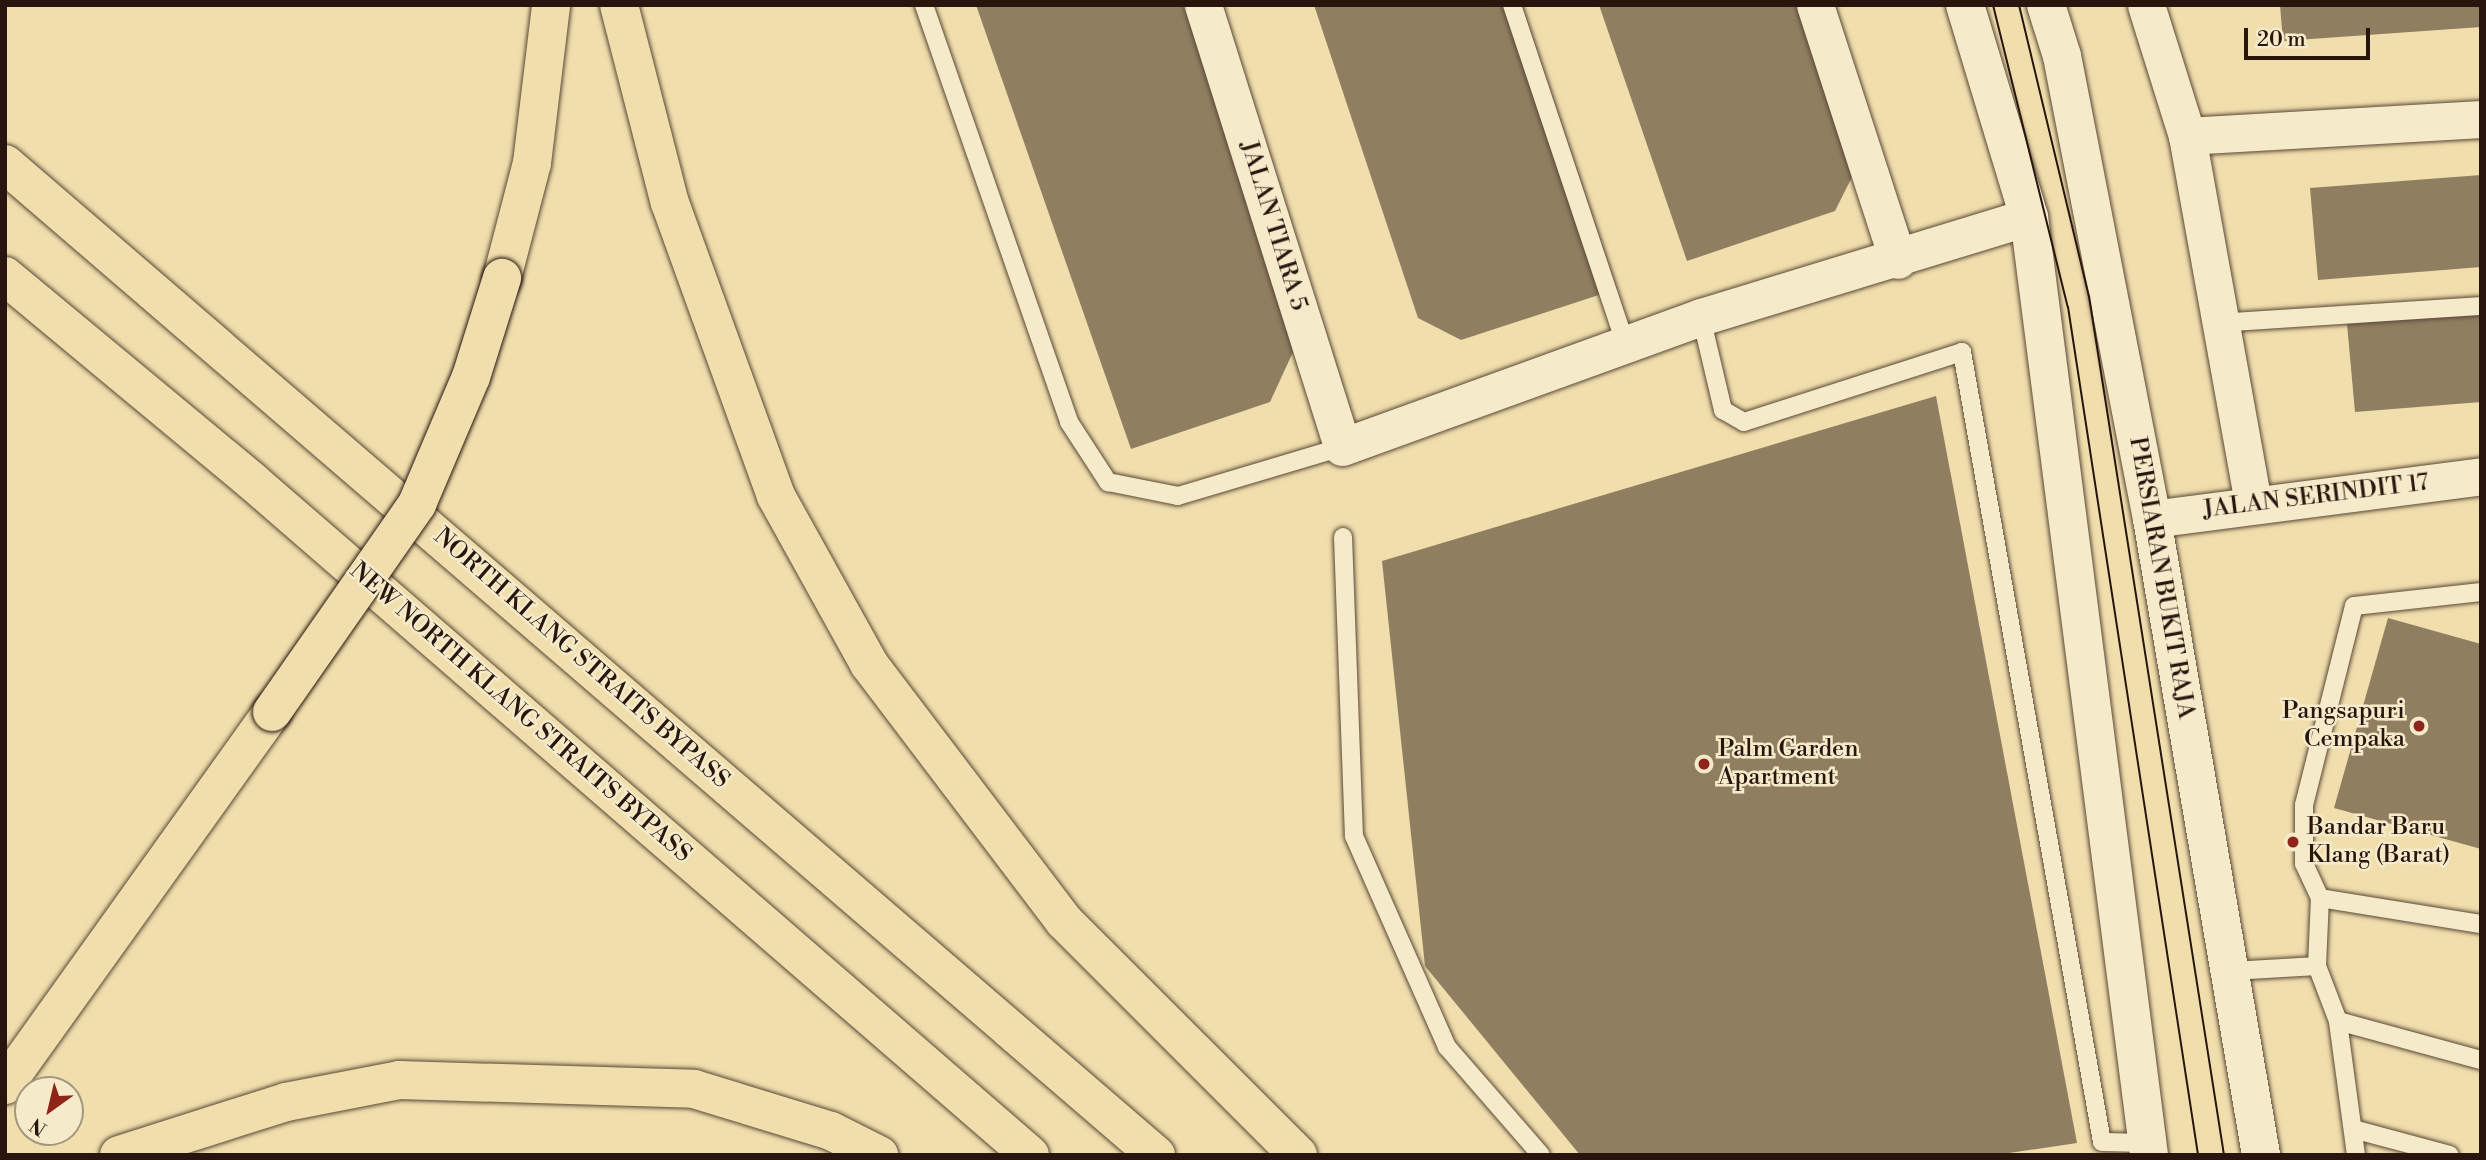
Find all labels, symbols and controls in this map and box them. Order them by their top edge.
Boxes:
scale bar [2248,14,2374,58]
text: 20 m [2257,27,2306,53]
street label: JALAN TIARA 5 [1234,138,1312,314]
street label: PERSIARAN BUKIT RAJA [2122,435,2200,721]
street label: JALAN SERINDIT 17 [2201,469,2431,525]
street label: NORTH KLANG STRAITS BYPASS [427,523,735,795]
street label: NEW NORTH KLANG STRAITS BYPASS [343,557,697,869]
place label: Pangsapuri Cempaka [2282,698,2405,754]
marker: Pangsapuri Cempaka [2411,718,2427,734]
place label: Palm Garden Apartment [1718,736,1858,792]
marker: Palm Garden Apartment [1696,756,1712,772]
place label: Bandar Baru Klang (Barat) [2307,814,2450,870]
marker: Bandar Baru Klang (Barat) [2285,834,2301,850]
north arrow [14,1076,84,1146]
text: N [25,1113,51,1141]

